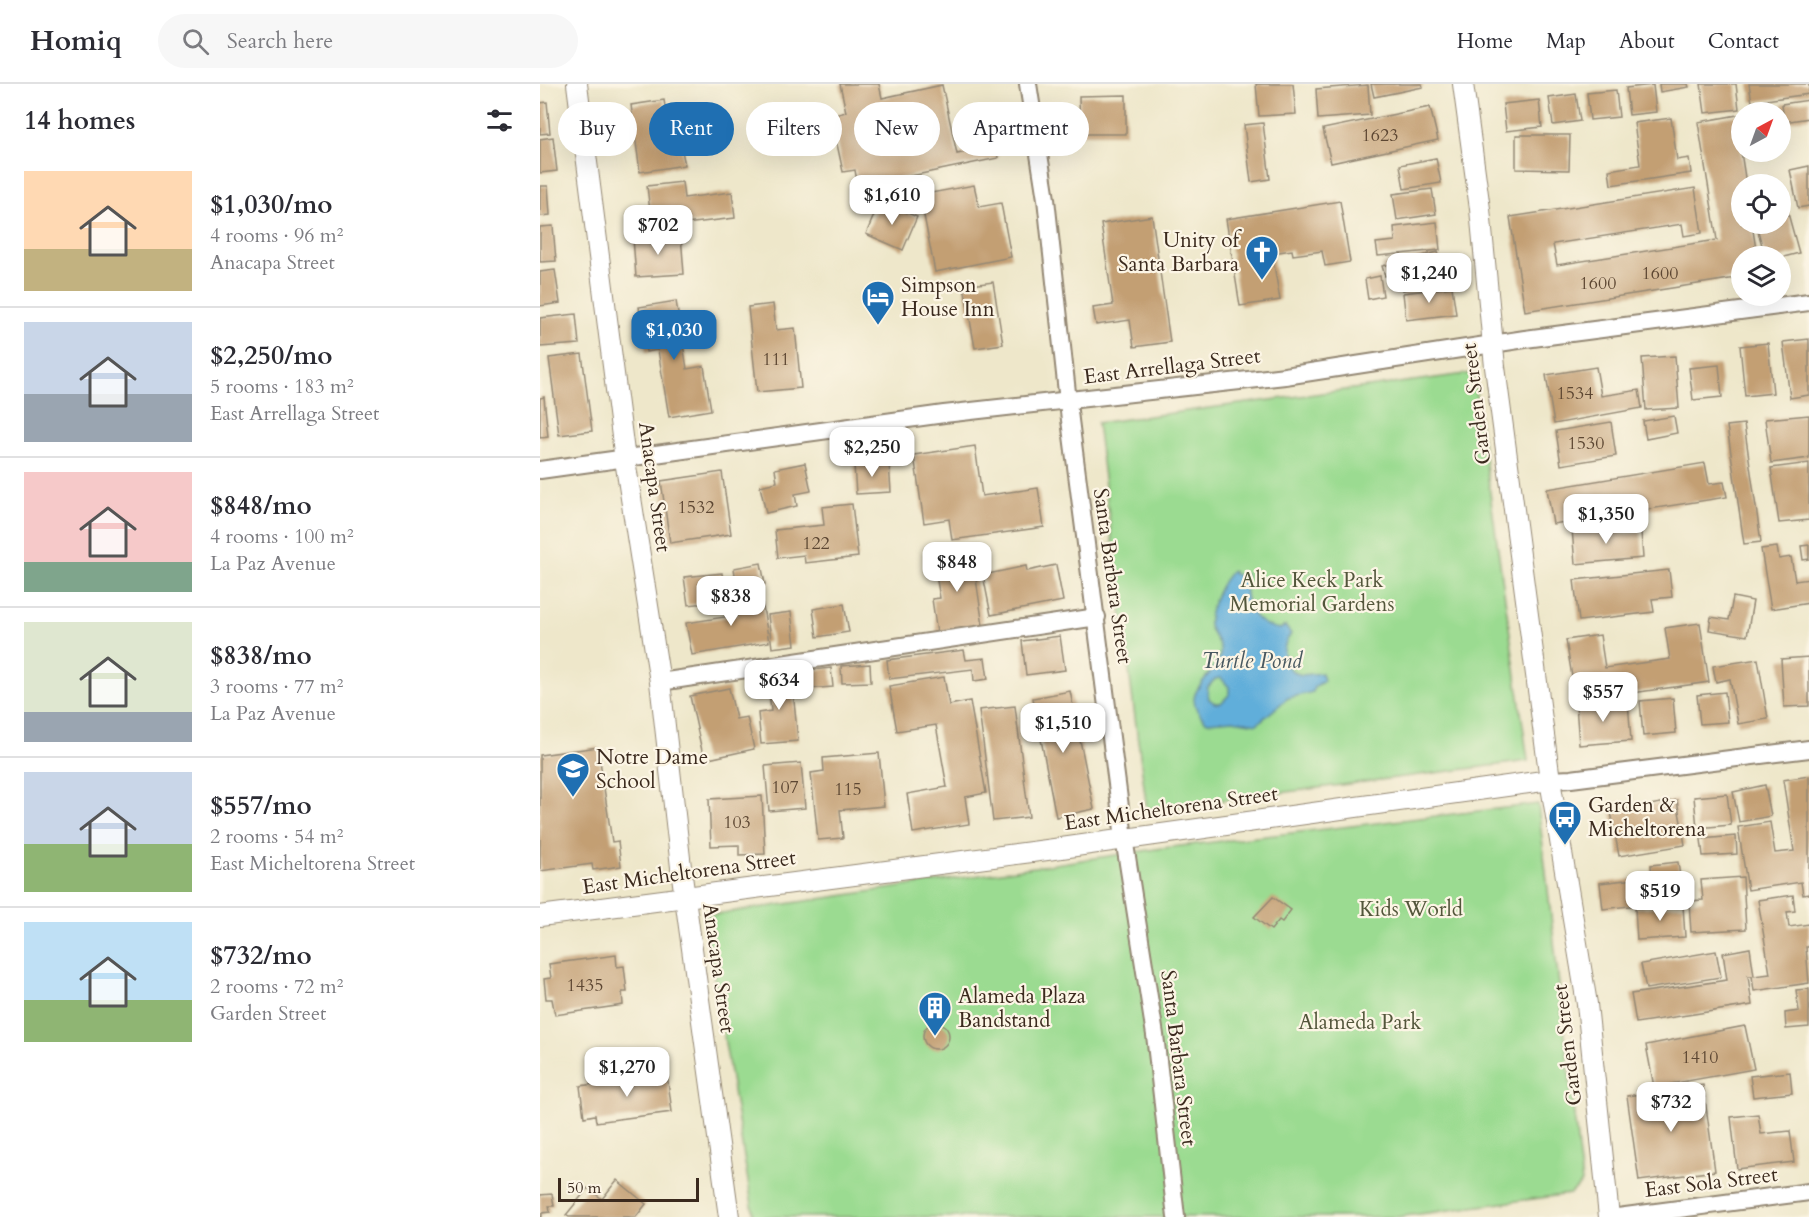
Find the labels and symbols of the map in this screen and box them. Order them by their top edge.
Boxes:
north arrow [1731,102,1791,162]
house number: 1623 [1362,123,1398,148]
pin: $1,610 [843,175,941,226]
pin: $702 [622,205,694,256]
place label: Unity of Santa Barbara [1118,226,1243,279]
church icon: Unity of Santa Barbara [1244,234,1280,281]
pin: $1,240 [1380,253,1478,304]
house number: 1600 [1642,261,1678,286]
place label: Simpson House Inn [901,271,995,324]
house number: 1600 [1580,271,1616,296]
hotel icon: Simpson House Inn [860,279,896,326]
pin: $1,030 [625,310,723,361]
street label: East Arrellaga Street [1082,341,1262,392]
street label: Garden Street [1455,341,1498,466]
house number: 111 [762,347,790,372]
house number: 1534 [1557,381,1593,406]
street label: Anacapa Street [631,420,678,554]
pin: $2,250 [823,427,921,478]
house number: 1530 [1568,431,1604,456]
street label: Santa Barbara Street [1086,486,1139,666]
pin: $1,350 [1557,494,1655,545]
house number: 1532 [678,495,714,520]
house number: 122 [802,531,830,556]
pin: $848 [921,542,993,593]
park label: Alice Keck Park Memorial Gardens [1229,566,1395,619]
pin: $838 [695,576,767,627]
water label: Turtle Pond [1202,646,1304,676]
pin: $634 [743,660,815,711]
pin: $557 [1567,672,1639,723]
pin: $1,510 [1014,703,1112,754]
place label: Notre Dame School [596,743,708,796]
school or university icon: Notre Dame School [555,751,591,798]
house number: 107 [771,775,799,800]
house number: 115 [834,777,862,802]
street label: East Micheltorena Street [1062,779,1280,838]
place label: Garden & Micheltorena [1588,791,1706,844]
bus stop icon: Garden & Micheltorena [1547,799,1583,846]
house number: 103 [723,810,751,835]
street label: East Micheltorena Street [580,843,798,902]
pin: $519 [1624,871,1696,922]
park label: Kids World [1359,895,1463,924]
street label: Anacapa Street [695,901,742,1035]
street label: Santa Barbara Street [1153,968,1204,1148]
house number: 1435 [567,973,603,998]
place label: Alameda Plaza Bandstand [958,982,1086,1035]
street label: Garden Street [1546,982,1589,1107]
building icon: Alameda Plaza Bandstand [917,990,953,1037]
park label: Alameda Park [1299,1008,1422,1037]
house number: 1410 [1682,1045,1718,1070]
pin: $1,270 [578,1047,676,1098]
pin: $732 [1635,1082,1707,1133]
street label: East Sola Street [1643,1160,1780,1205]
scale bar [558,1175,699,1202]

